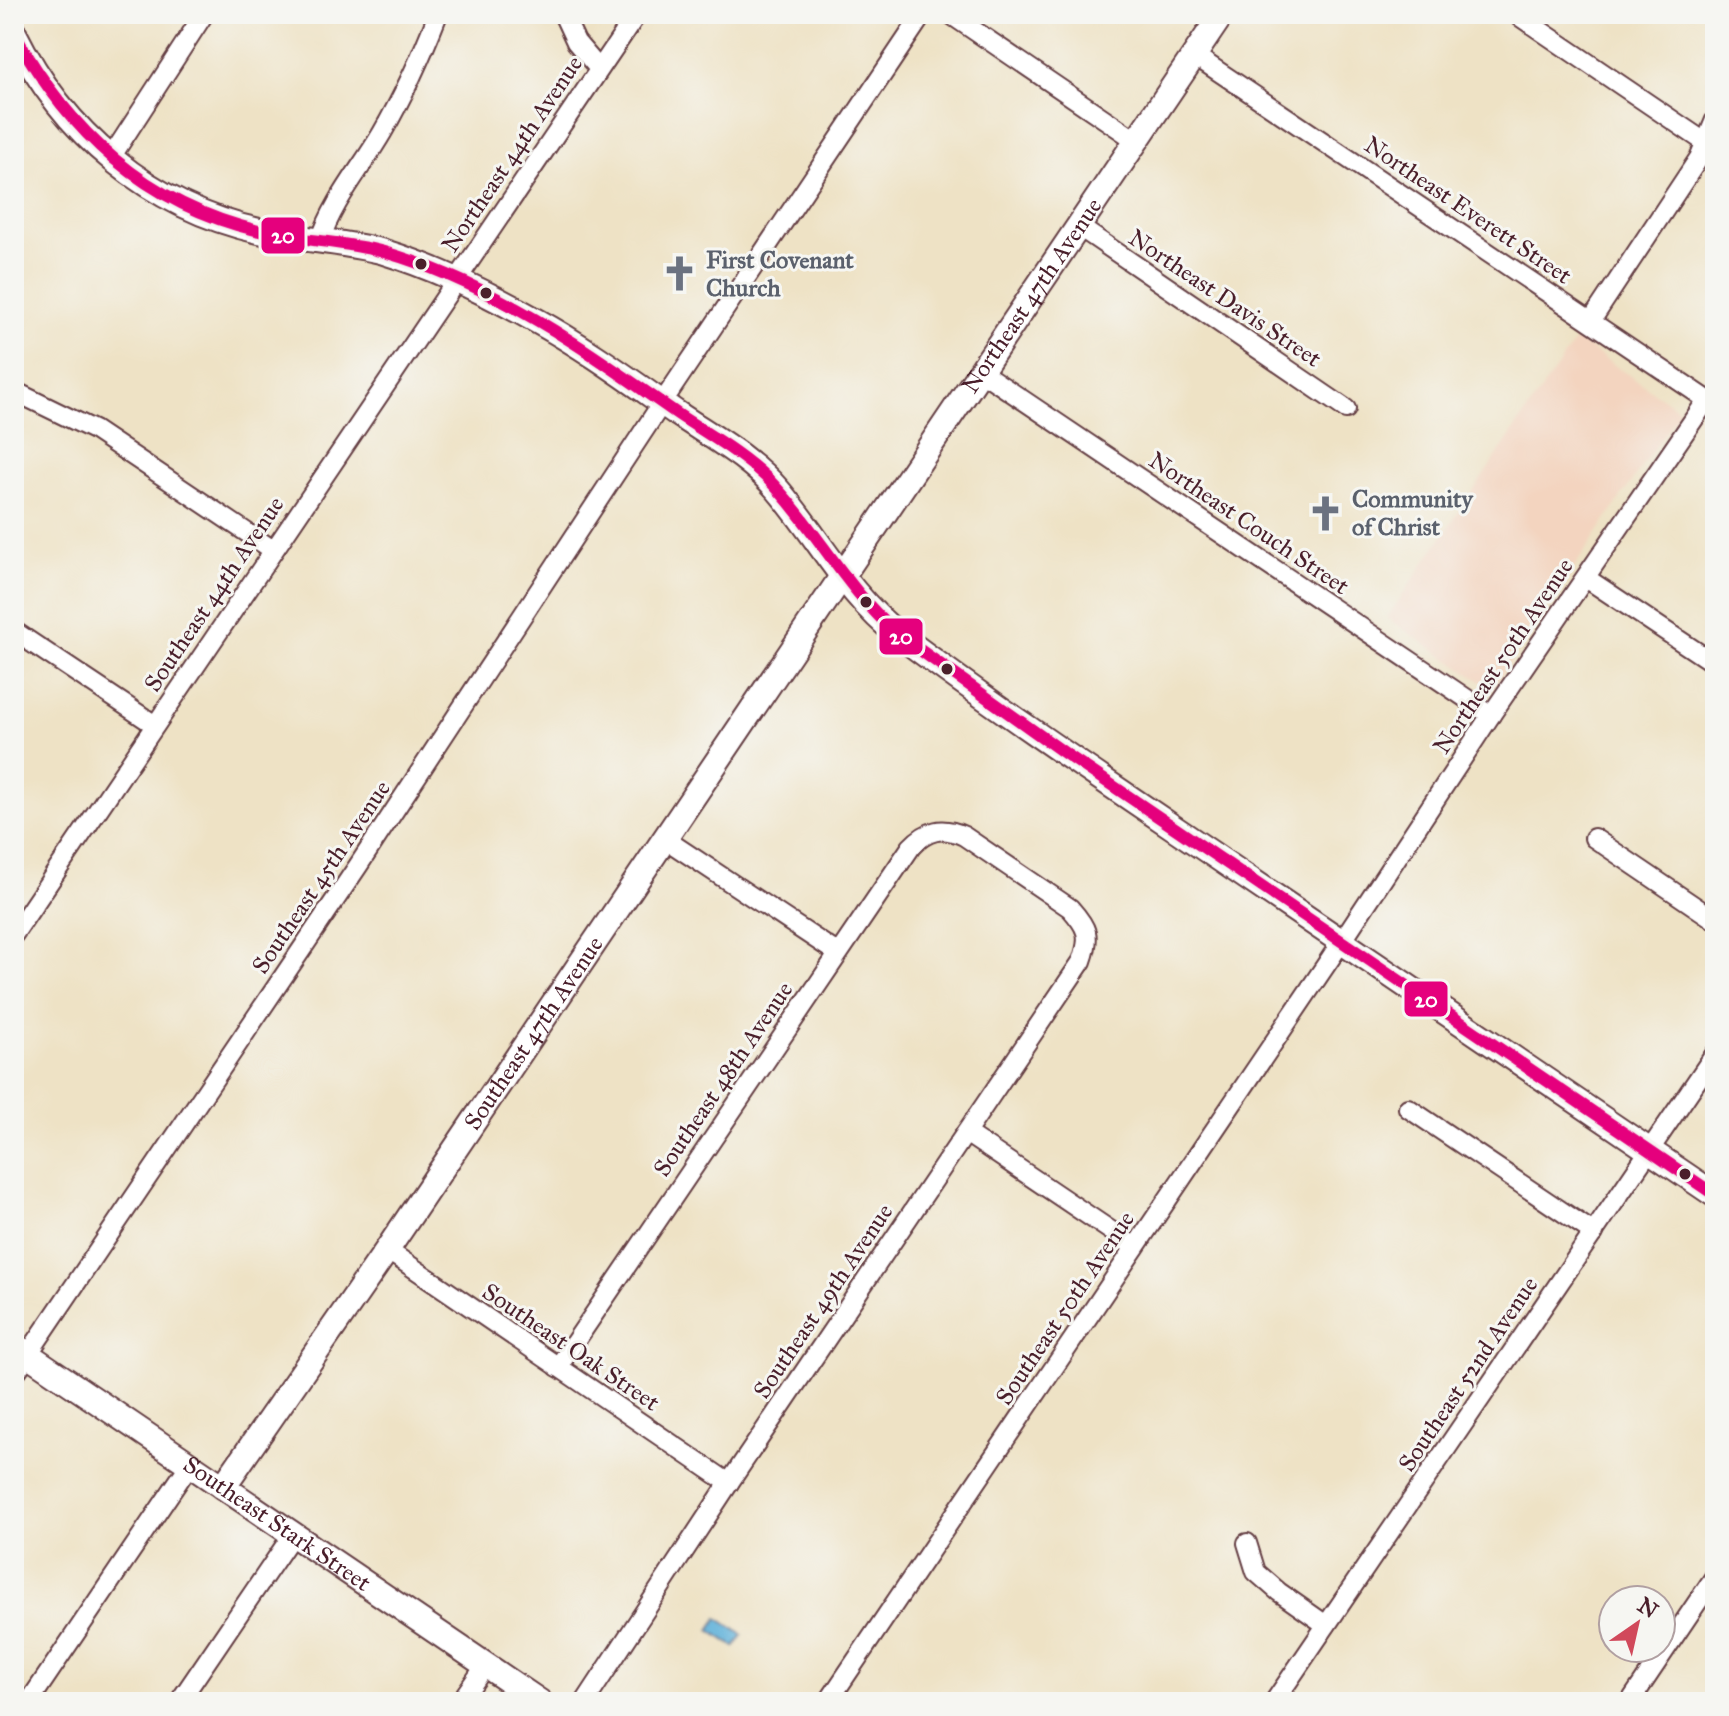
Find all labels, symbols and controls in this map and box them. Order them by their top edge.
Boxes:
street label: Northeast 44th Avenue [435,50,589,258]
street label: Northeast Everett Street [1358,129,1578,291]
street label: Northeast 47th Avenue [955,192,1109,399]
line badge: 20 [260,216,306,255]
text: 20 [271,222,295,249]
street label: Northeast Davis Street [1123,222,1328,374]
place label: First Covenant Church [706,245,854,303]
church icon: First Covenant Church [661,255,699,293]
unlabelled marker [413,256,429,272]
unlabelled marker [478,285,494,301]
street label: Northeast Couch Street [1143,445,1355,601]
place label: Community of Christ [1352,484,1474,542]
street label: Southeast 44th Avenue [138,491,290,697]
church icon: Community of Christ [1307,494,1345,532]
street label: Northeast 50th Avenue [1426,552,1580,760]
unlabelled marker [858,594,874,610]
line badge: 20 [878,617,924,656]
text: 20 [889,623,913,650]
unlabelled marker [939,661,955,677]
street label: Southeast 45th Avenue [245,775,397,979]
street label: Southeast 47th Avenue [457,930,610,1136]
street label: Southeast 48th Avenue [647,976,799,1182]
line badge: 20 [1403,980,1449,1018]
text: 20 [1414,986,1438,1013]
unlabelled marker [1677,1166,1693,1182]
street label: Southeast 49th Avenue [747,1198,899,1404]
street label: Southeast 50th Avenue [989,1205,1141,1411]
street label: Southeast 52nd Avenue [1392,1271,1544,1477]
street label: Southeast Oak Street [477,1277,666,1418]
street label: Southeast Stark Street [177,1449,377,1598]
north arrow [1597,1584,1677,1664]
text: N [1633,1591,1663,1624]

